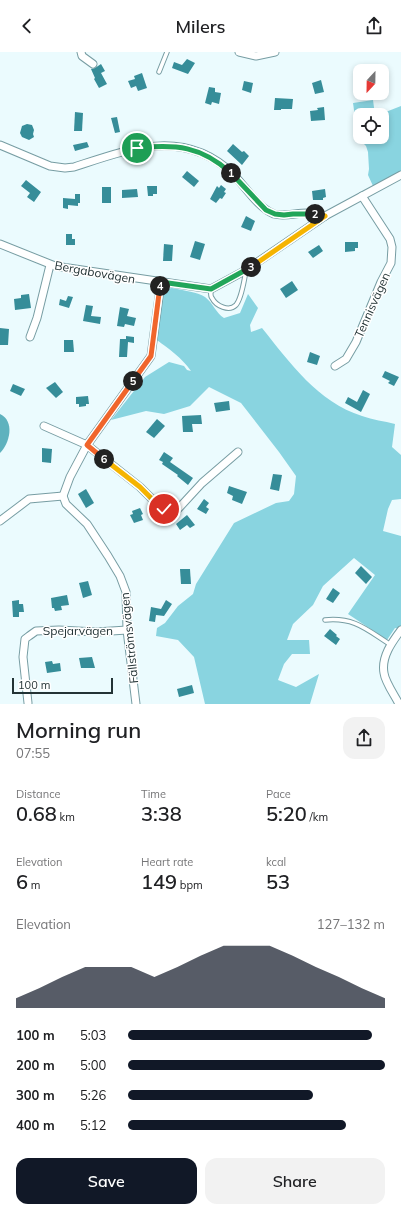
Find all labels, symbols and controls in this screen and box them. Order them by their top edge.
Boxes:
icon: back [16,15,38,37]
text: Milers [175,15,226,38]
icon: share [363,15,385,37]
north arrow [353,64,389,100]
map controls [353,64,389,144]
button: locate [353,108,389,144]
pin [120,131,154,165]
icon: arrive [126,137,148,159]
pin: 1 [221,163,241,183]
text: 1 [228,166,234,180]
pin: 2 [305,204,325,224]
text: 2 [312,207,318,221]
pin: 3 [241,257,261,277]
street label: Bergabovägen [53,258,137,286]
text: 3 [248,260,254,274]
street label: Tennisvägen [351,270,393,340]
pin: 4 [150,276,170,296]
text: 4 [157,279,163,293]
pin: 5 [123,371,143,391]
text: 5 [130,374,136,388]
pin: 6 [94,449,114,469]
text: 6 [101,452,107,466]
pin [147,492,181,526]
icon: check [153,498,175,520]
street label: Fällströmsvägen [117,592,141,684]
street label: Spejarvägen [43,623,113,638]
scale bar [12,676,113,695]
text: 100 m [18,678,50,692]
text: Morning run [16,716,141,744]
button: share [343,717,385,759]
text: 07:55 [16,745,50,761]
text: Distance [16,787,60,801]
text: Time [141,787,166,801]
text: Pace [266,787,291,801]
text: 0.68 [16,801,57,826]
text: 3:38 [141,801,182,826]
text: 5:20 [266,801,307,826]
text: km [57,810,75,824]
text: /km [307,810,328,824]
text: Elevation [16,855,63,869]
text: Heart rate [141,855,193,869]
text: kcal [266,855,286,869]
text: 6 [16,869,28,894]
text: 149 [141,869,177,894]
text: 53 [266,869,290,894]
text: m [28,878,41,892]
text: bpm [177,878,203,892]
text: Elevation [16,916,71,932]
text: 127–132 m [317,916,385,932]
text: 100 m [16,1027,55,1043]
text: 5:03 [80,1027,106,1043]
text: 200 m [16,1057,55,1073]
text: 5:00 [80,1057,106,1073]
text: 300 m [16,1087,55,1103]
text: 5:26 [80,1087,106,1103]
text: 400 m [16,1117,55,1133]
text: 5:12 [80,1117,106,1133]
button: Save [16,1158,197,1204]
button: Share [205,1158,385,1204]

